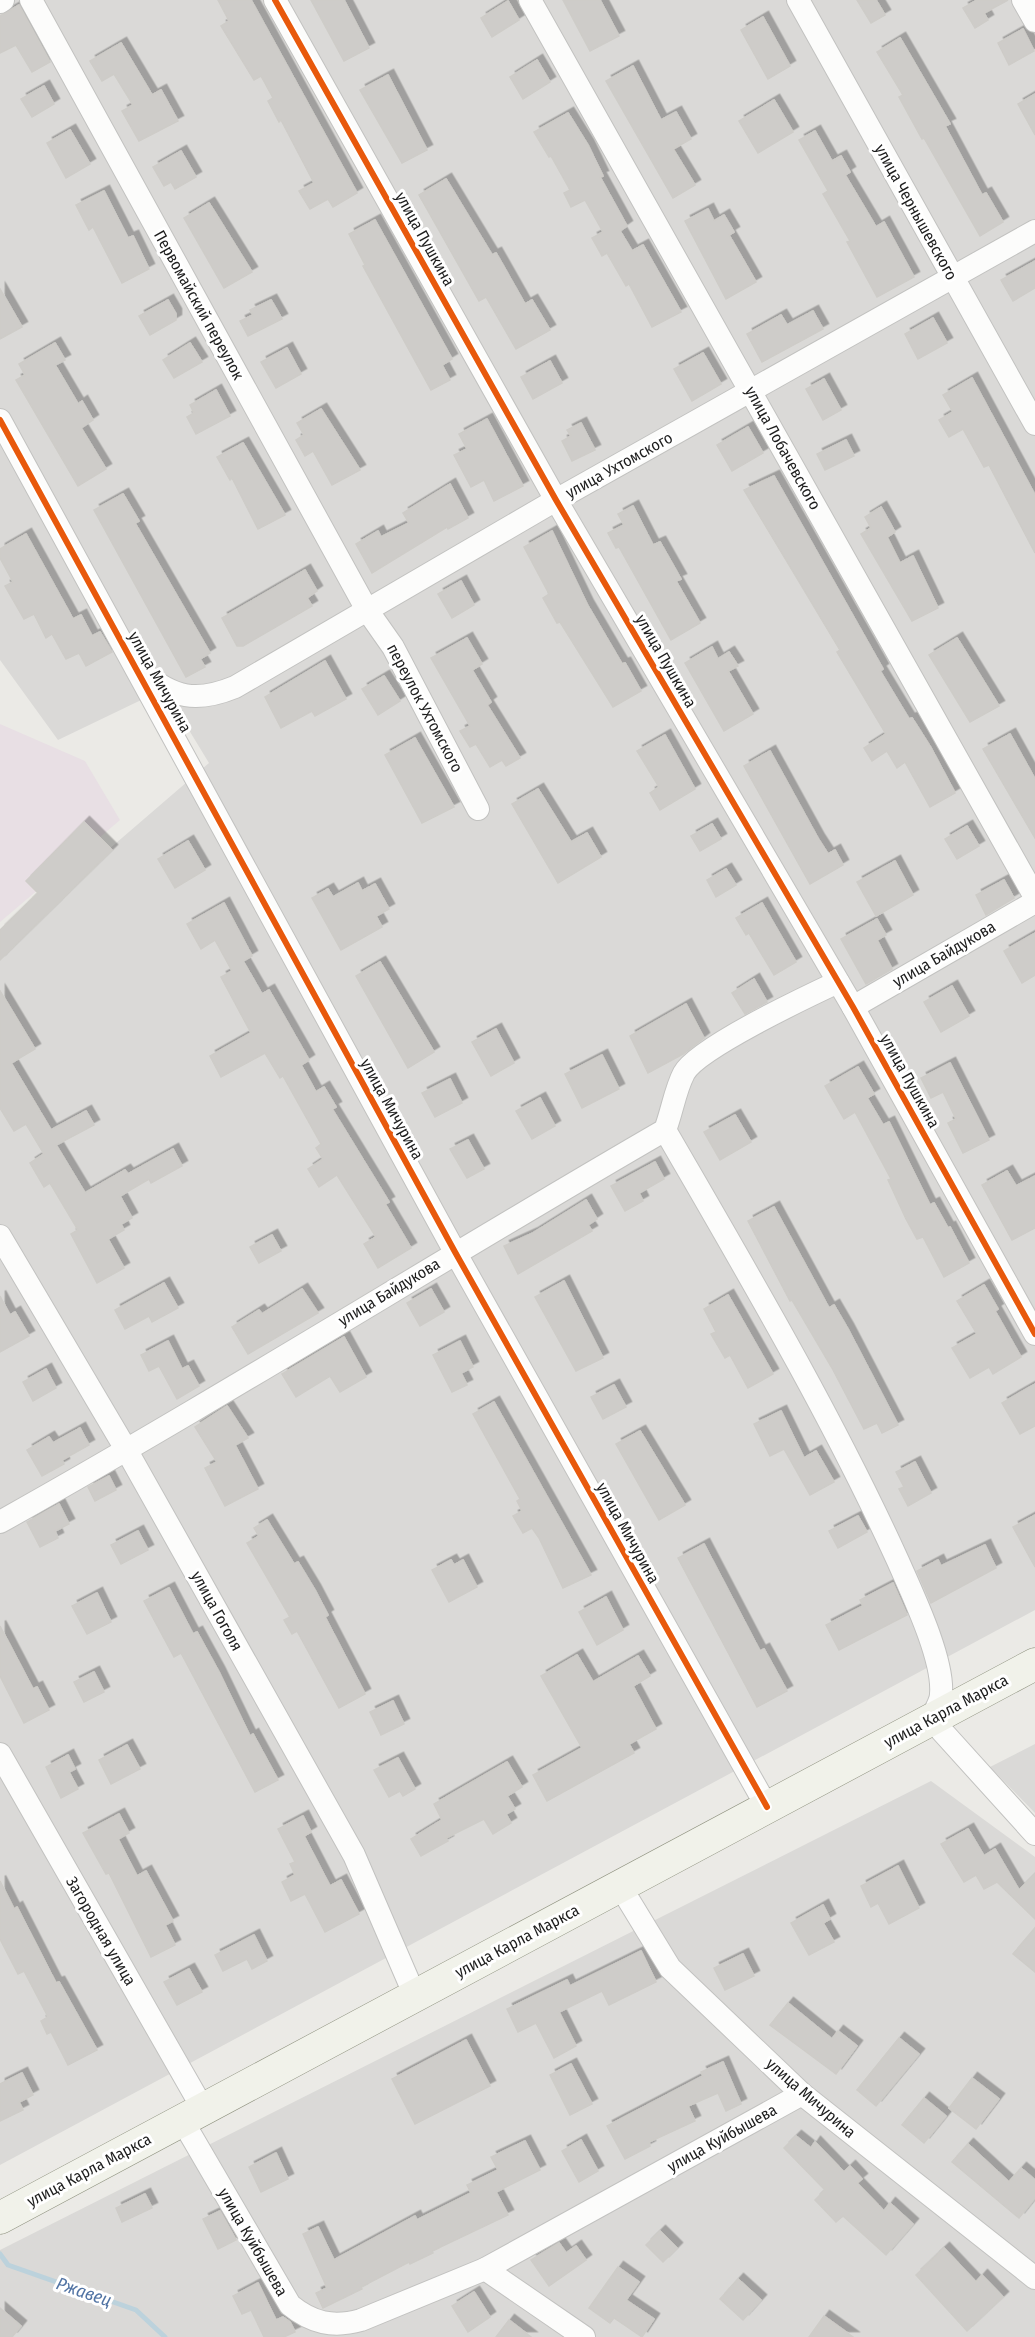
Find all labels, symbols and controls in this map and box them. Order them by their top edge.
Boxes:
street label: улица Чернышевского [871,141,961,283]
street label: улица Пушкина [391,189,459,289]
street label: Первомайский переулок [150,227,248,383]
street label: улица Лобачевского [741,383,825,513]
street label: улица Ухтомского [562,428,676,502]
street label: улица Пушкина [632,611,700,711]
street label: улица Мичурина [124,628,196,736]
street label: переулок Ухтомского [383,640,467,776]
street label: улица Байдукова [889,917,999,991]
street label: улица Пушкина [876,1031,944,1131]
street label: улица Мичурина [356,1055,428,1163]
street label: улица Байдукова [335,1254,443,1330]
street label: улица Мичурина [592,1479,664,1587]
street label: улица Гоголя [187,1568,247,1654]
street label: улица Карла Маркса [881,1670,1011,1752]
street label: Загородная улица [62,1873,140,1989]
street label: улица Карла Маркса [452,1900,582,1982]
street label: улица Мичурина [762,2054,860,2142]
street label: улица Куйбышева [664,2100,780,2176]
street label: улица Карла Маркса [24,2129,154,2211]
street label: улица Куйбышева [214,2184,292,2300]
water label: Ржавец [53,2272,115,2312]

